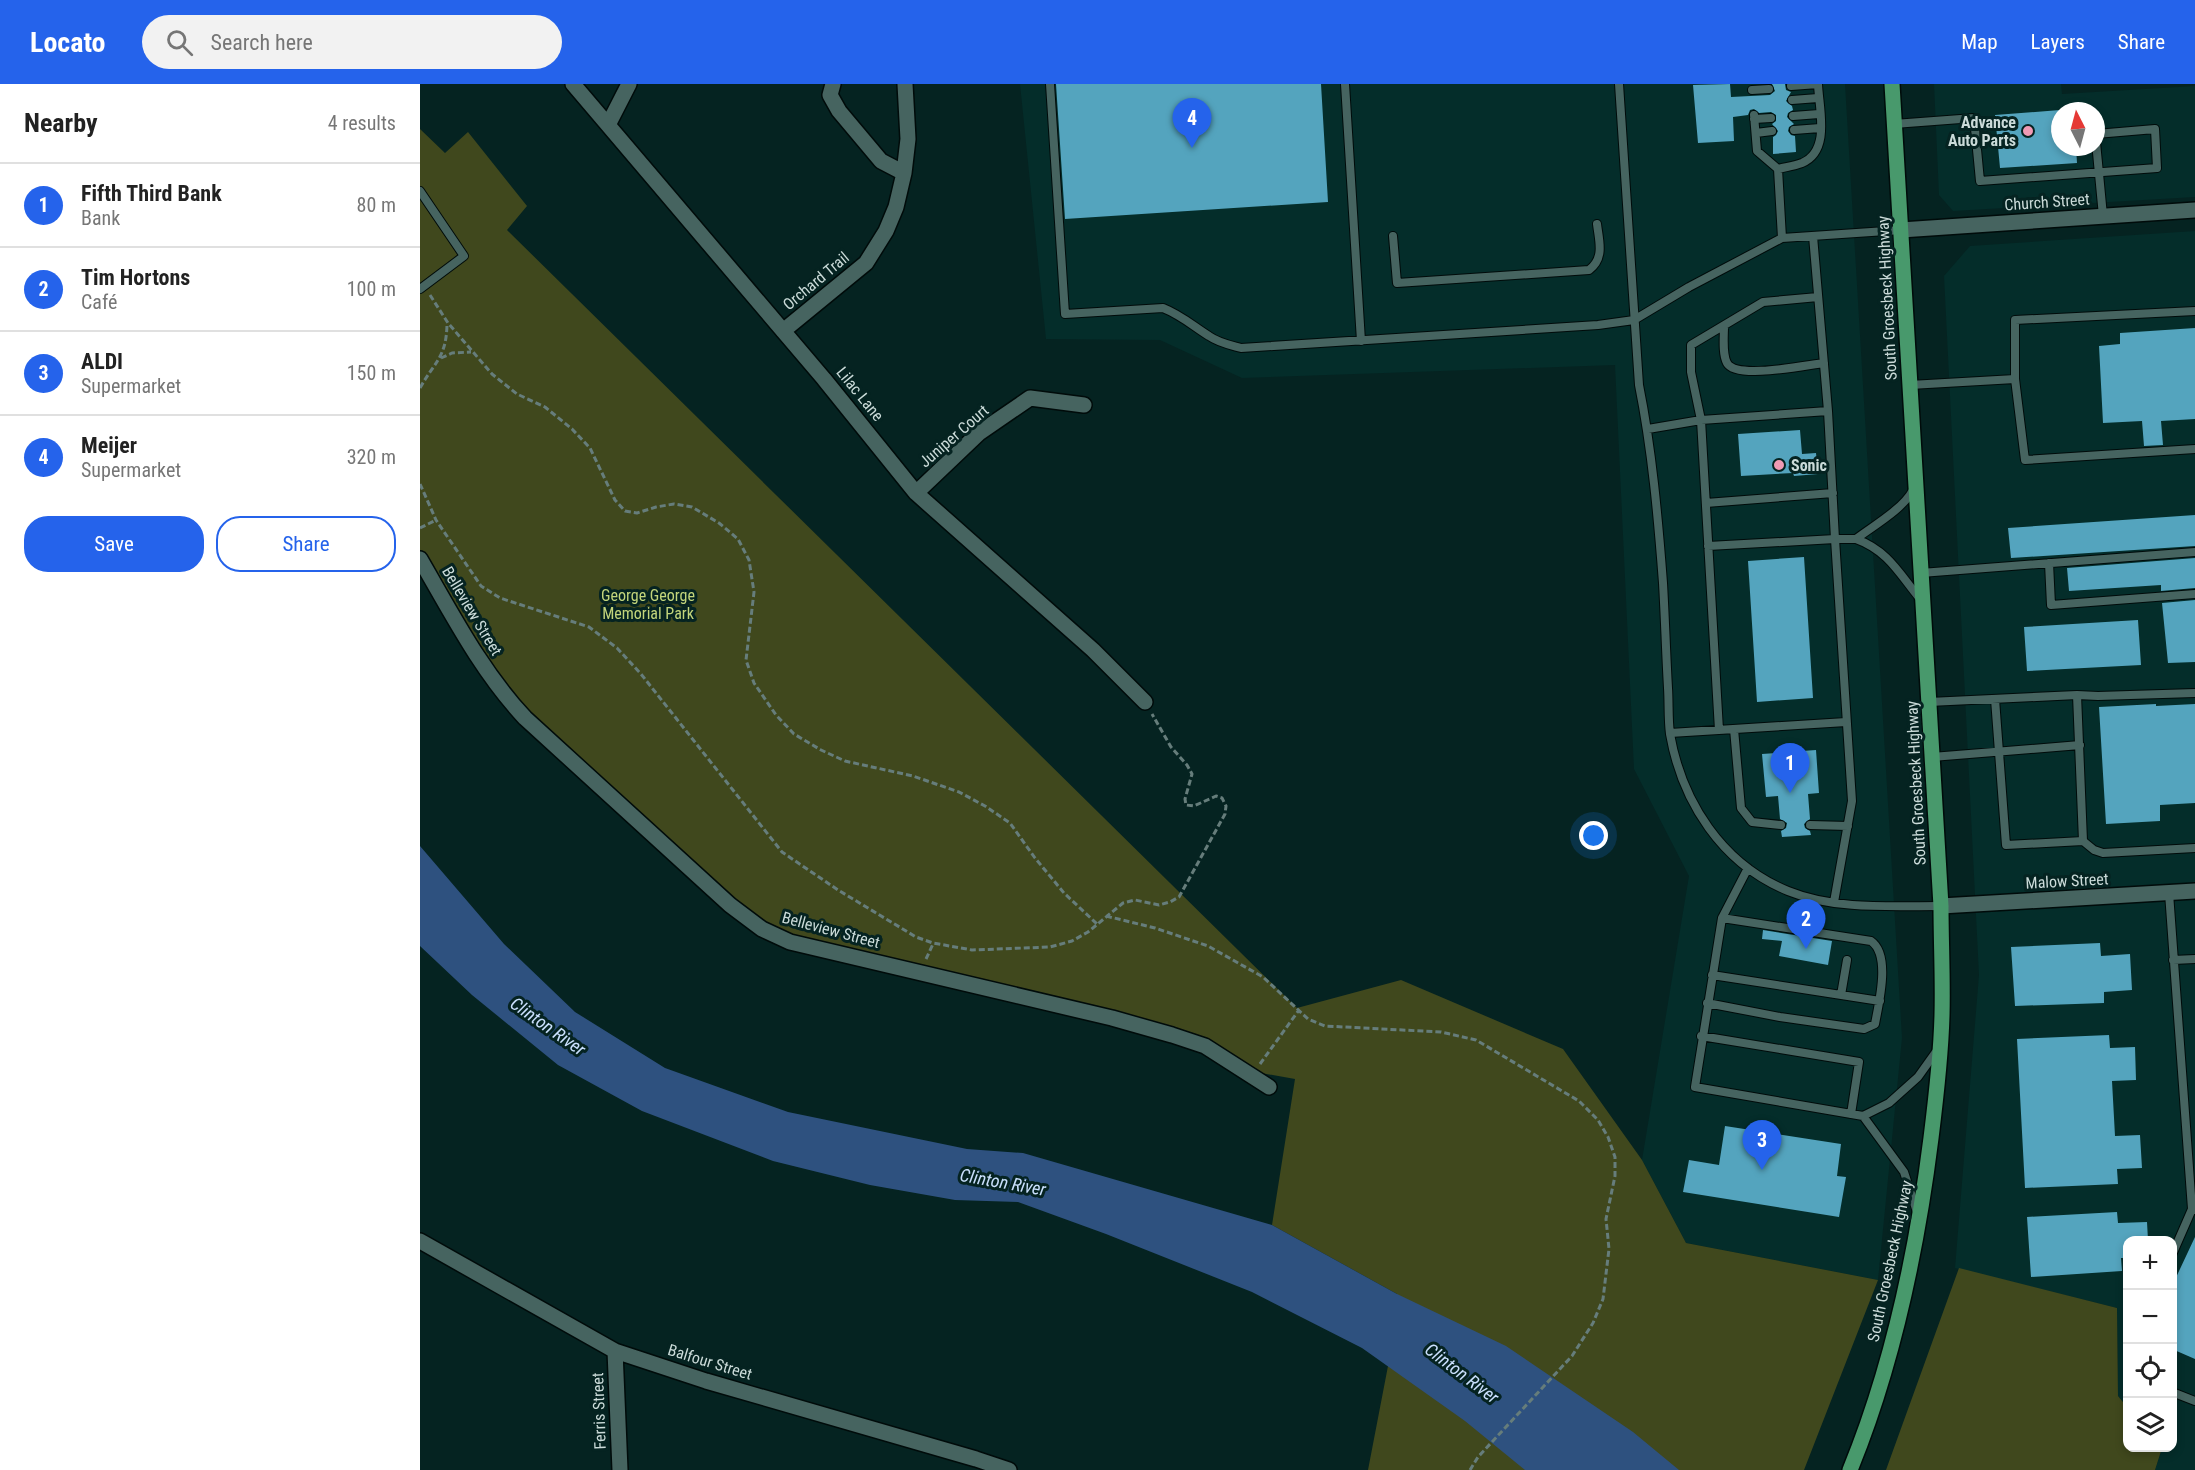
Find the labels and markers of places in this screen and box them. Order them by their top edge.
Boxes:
pin: 4 [1172,98,1212,148]
place label: Advance Auto Parts [1948,113,2016,150]
marker: Advance Auto Parts [2021,124,2035,138]
place label: Sonic [1791,456,1827,475]
marker: Sonic [1772,458,1786,472]
pin: 1 [1770,744,1810,793]
pin: 2 [1786,900,1826,949]
pin: 3 [1742,1120,1782,1170]

